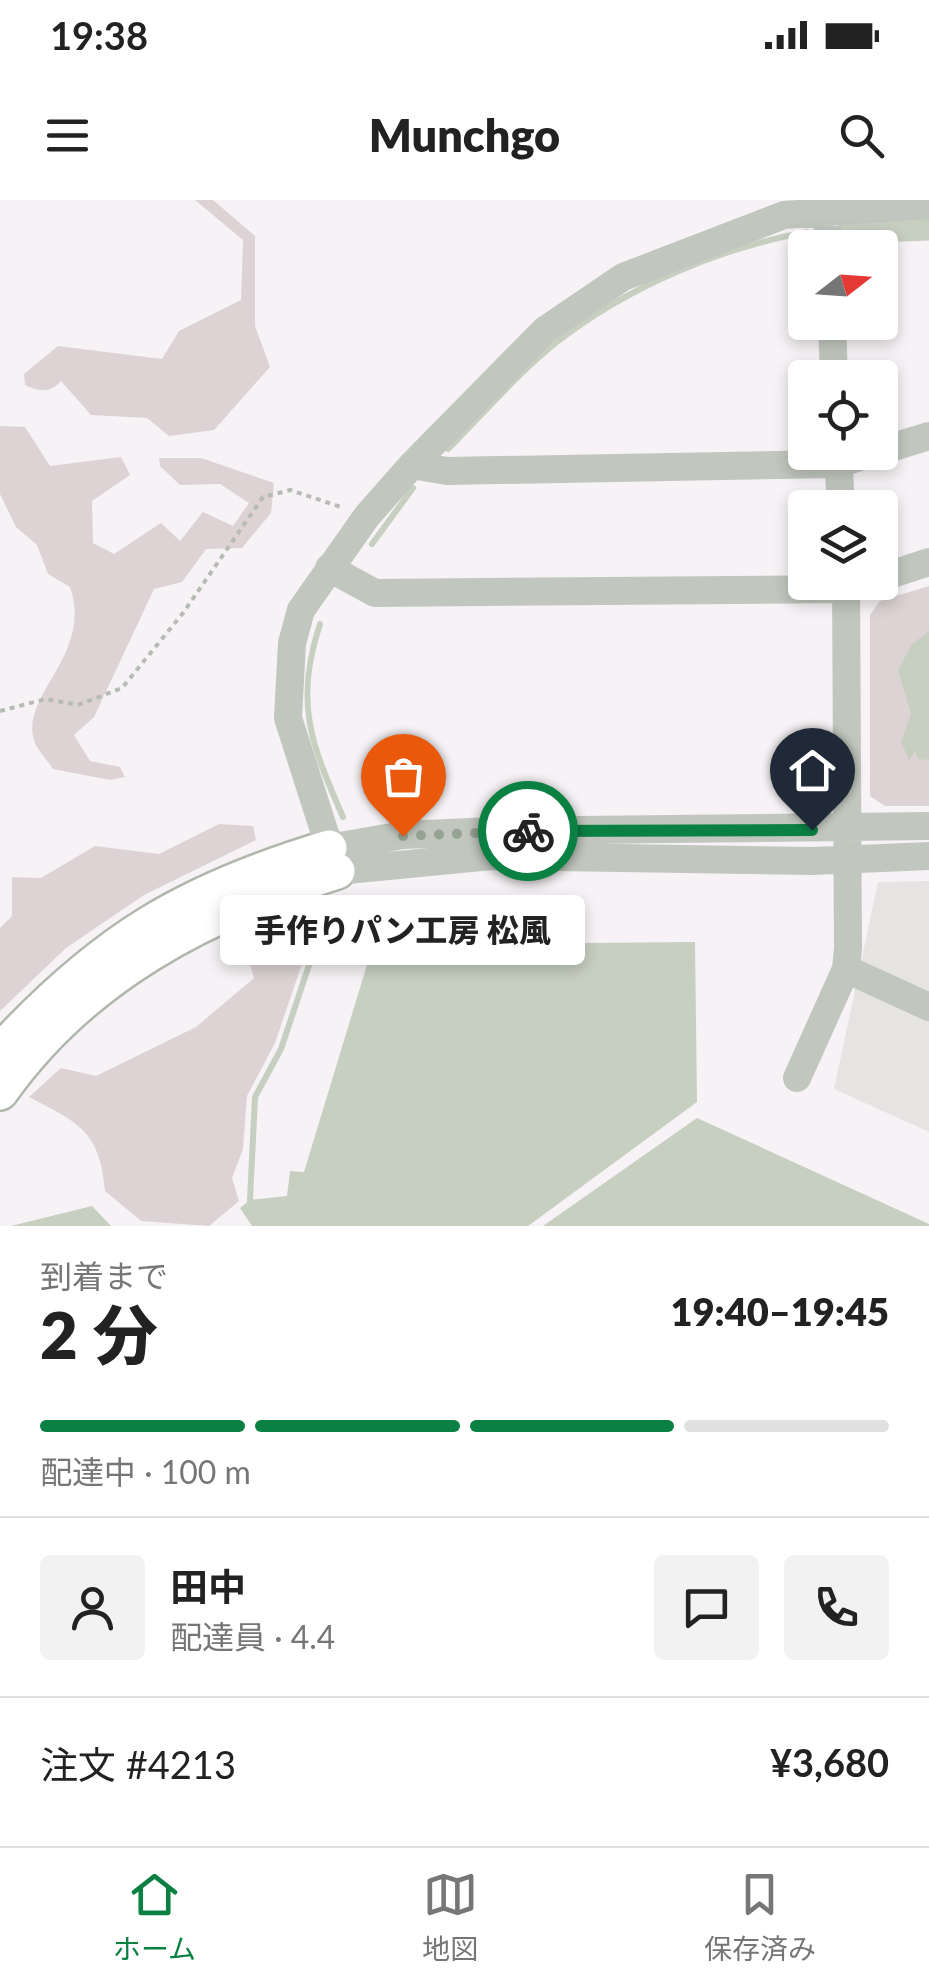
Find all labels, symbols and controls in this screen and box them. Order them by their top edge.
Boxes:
text: 19:38 [50,12,148,58]
icon: menu [40,108,95,163]
text: Munchgo [369,108,560,162]
icon: search [834,108,889,163]
north arrow [788,230,898,340]
map controls [788,230,898,600]
button: locate [788,360,898,470]
button: layers [788,490,898,600]
pin [770,728,855,831]
pin [361,734,446,837]
icon: home [785,743,840,798]
icon: bag [376,749,431,804]
courier [478,781,578,881]
icon: bike [501,804,556,859]
callout: 手作りパン工房 松風 [220,896,586,966]
text: 手作りパン工房 松風 [254,910,551,949]
text: 到着まで [40,1256,168,1295]
text: 19:40–19:45 [670,1288,889,1334]
text: 2 分 [40,1295,158,1373]
text: 配達中 · 100 m [40,1452,251,1491]
button: person [40,1555,145,1660]
button: chat [654,1555,759,1660]
button: phone [784,1555,889,1660]
text: 田中 [170,1563,246,1609]
text: 配達員 · 4.4 [170,1617,335,1656]
text: ¥3,680 [770,1739,889,1785]
text: 注文 #4213 [40,1741,236,1787]
tab: ホーム [113,1867,196,1967]
tab: 地図 [422,1867,478,1967]
tab: 保存済み [704,1867,816,1967]

